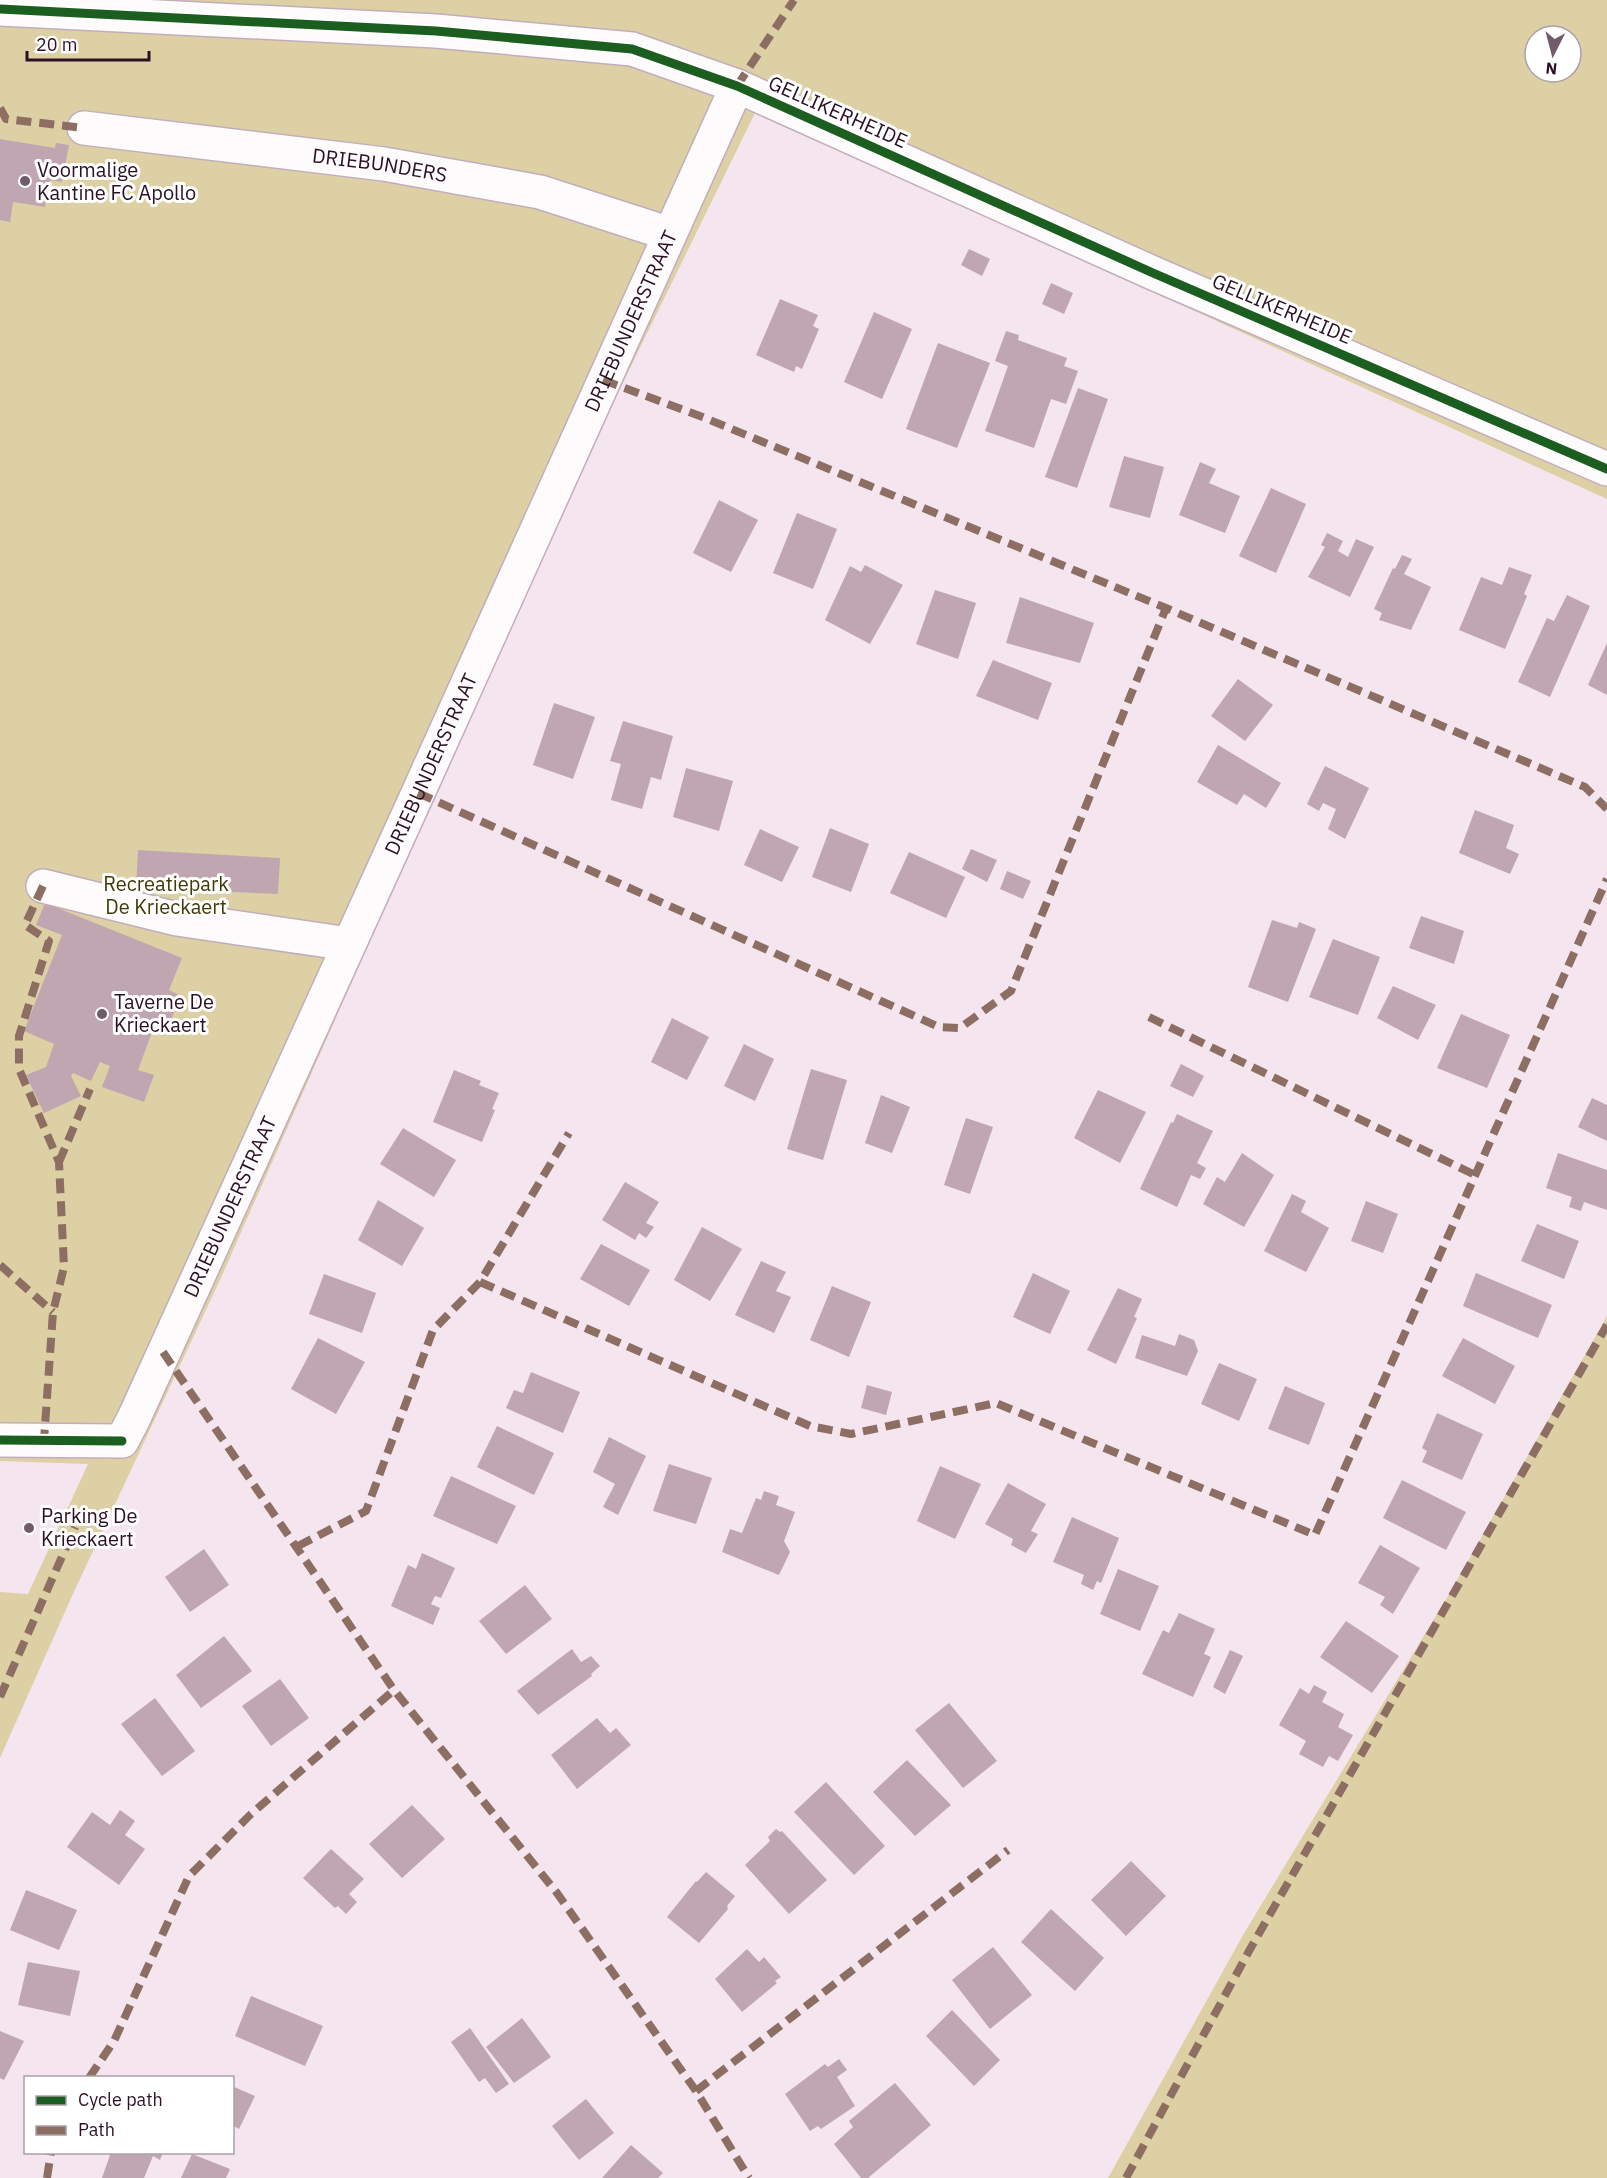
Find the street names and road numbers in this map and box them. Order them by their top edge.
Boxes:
street label: GELLIKERHEIDE [764,69,912,154]
street label: DRIEBUNDERS [311,141,449,188]
street label: DRIEBUNDERSTRAAT [578,226,683,416]
street label: GELLIKERHEIDE [1208,267,1356,350]
street label: DRIEBUNDERSTRAAT [378,669,483,859]
street label: DRIEBUNDERSTRAAT [177,1112,282,1301]

